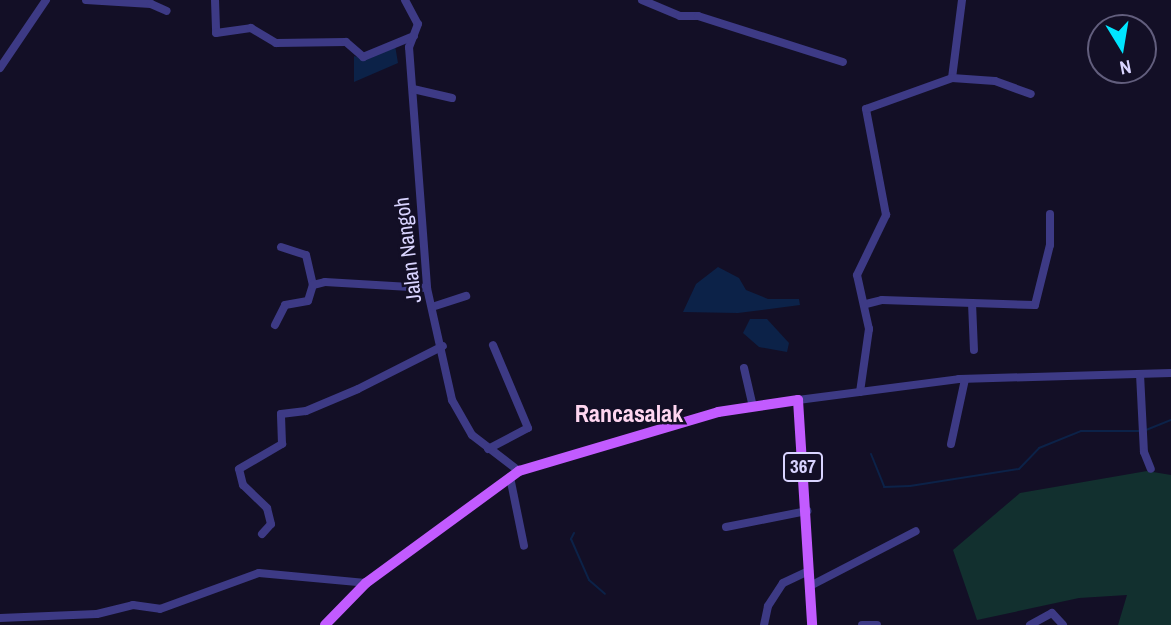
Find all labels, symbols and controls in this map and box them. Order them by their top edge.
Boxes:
north arrow [1087,14,1157,84]
text: N [1118,54,1134,81]
street label: Jalan Nangoh [389,196,427,304]
district label: Rancasalak [575,400,683,428]
road number: 367 [782,452,824,482]

